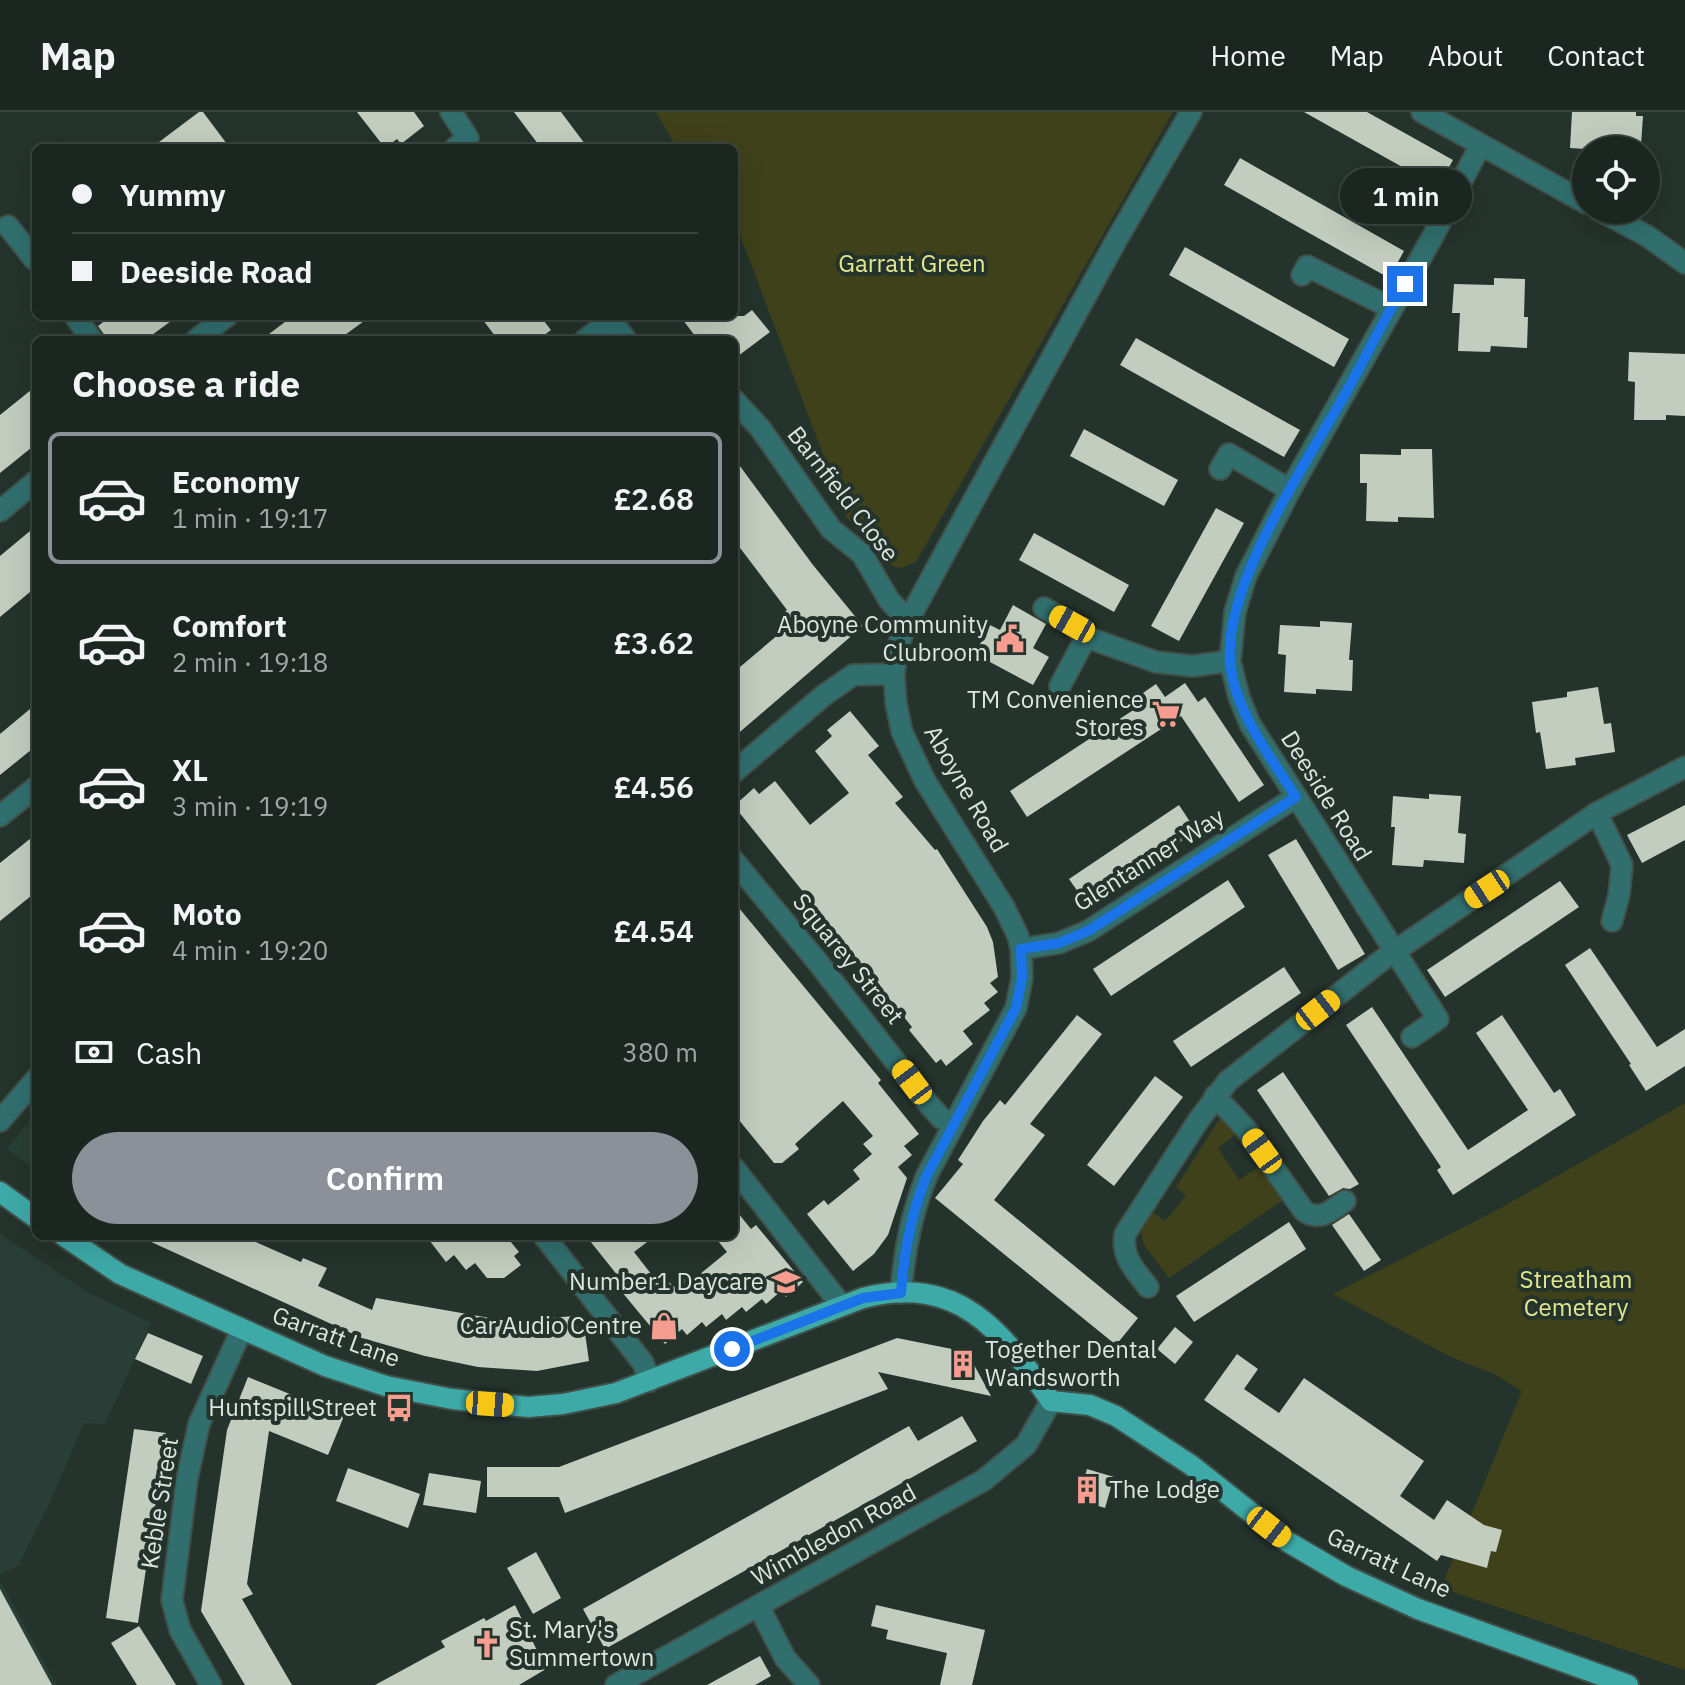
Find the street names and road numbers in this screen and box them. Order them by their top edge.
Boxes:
street label: Barnfield Close [781,419,907,568]
street label: Aboyne Road [917,719,1016,858]
street label: Deeside Road [1274,724,1380,867]
street label: Glentanner Way [1067,800,1230,918]
street label: Squarey Street [786,886,911,1030]
street label: Garratt Lane [268,1298,405,1374]
street label: Keble Street [133,1435,185,1571]
street label: Wimbledon Road [745,1476,922,1593]
street label: Garratt Lane [1322,1519,1457,1605]

